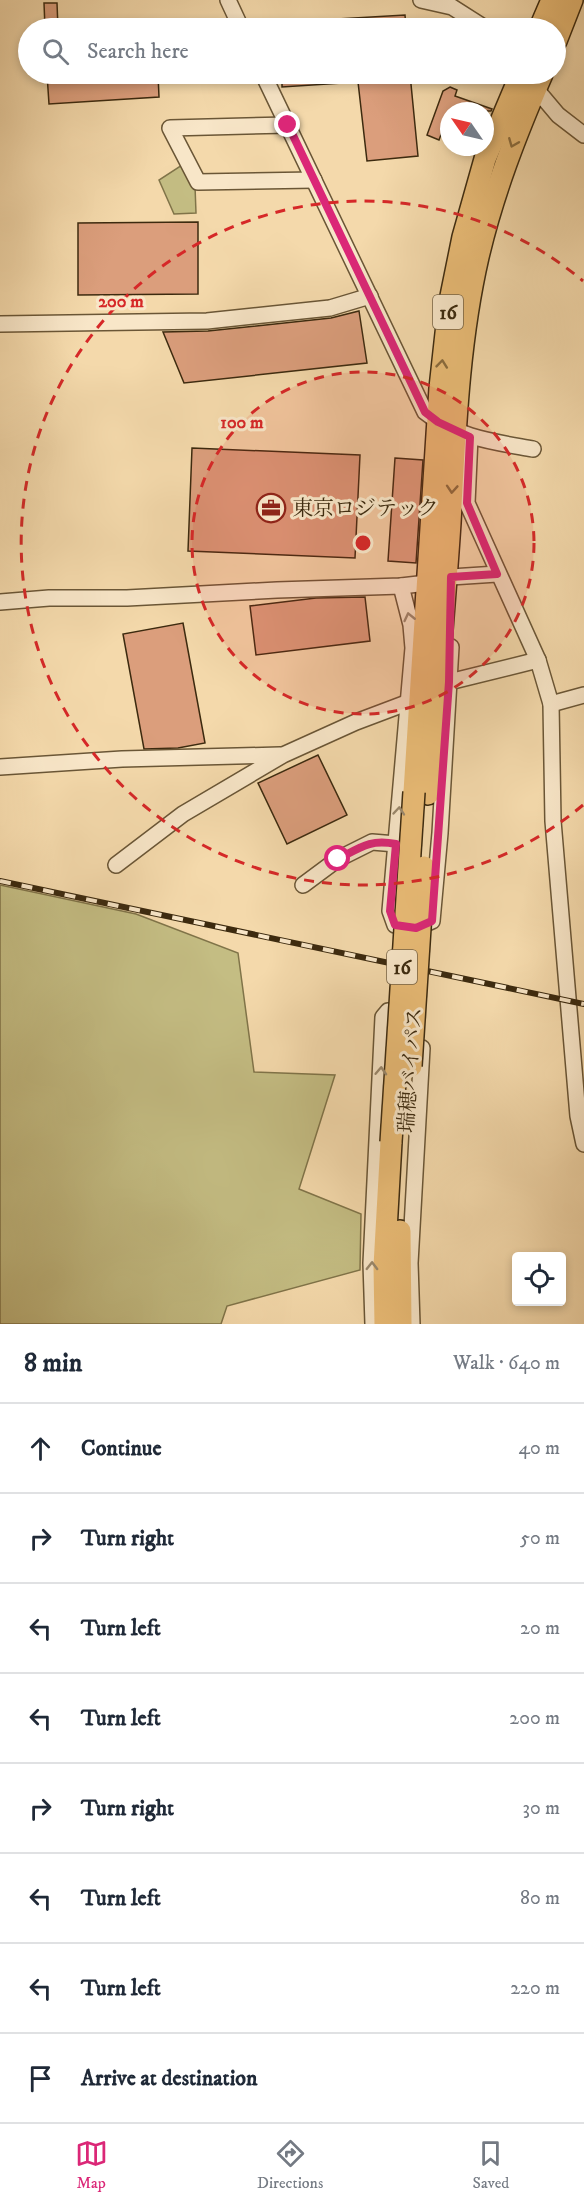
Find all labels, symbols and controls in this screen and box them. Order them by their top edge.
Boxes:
search box [18,18,566,84]
icon: search [39,35,72,68]
text: Search here [87,38,189,65]
north arrow [440,102,494,156]
route end [274,111,300,137]
one-way arrow [507,138,520,148]
text: 200 m [98,291,144,313]
road number: 16 [433,295,463,329]
one-way arrow [435,360,448,369]
text: 100 m [220,412,264,434]
one-way arrow [445,485,458,494]
office icon: 東京ロジテック [255,492,287,524]
place label: 東京ロジテック [292,496,439,522]
centre of rings [353,533,373,553]
one-way arrow [404,612,417,622]
one-way arrow [392,806,405,815]
route start [324,845,350,871]
road number: 16 [387,950,417,984]
street label: 瑞穂バイパス [394,1007,428,1134]
one-way arrow [374,1066,387,1075]
map controls [512,1252,566,1306]
button: locate [512,1252,566,1306]
one-way arrow [365,1261,378,1270]
text: 8 min [24,1347,82,1380]
text: Walk · 640 m [453,1351,560,1376]
icon: ahead [24,1432,57,1465]
text: Continue [81,1435,162,1462]
text: 40 m [518,1436,560,1461]
icon: right [24,1522,57,1555]
text: Turn right [81,1525,174,1552]
text: 50 m [520,1526,560,1551]
icon: left [24,1612,57,1645]
text: Turn left [81,1615,161,1642]
text: 20 m [520,1616,560,1641]
icon: left [24,1702,57,1735]
text: Turn left [81,1705,161,1732]
text: 200 m [509,1706,560,1731]
icon: right [24,1792,57,1825]
text: Turn right [81,1795,174,1822]
text: 30 m [522,1796,560,1821]
icon: left [24,1882,57,1915]
text: Turn left [81,1885,161,1912]
text: 80 m [520,1886,560,1911]
icon: left [24,1972,57,2005]
text: Turn left [81,1975,161,2002]
text: 220 m [510,1976,560,2001]
icon: arrive [24,2062,57,2095]
text: Arrive at destination [81,2065,258,2092]
tab: Map [75,2137,108,2193]
tab: Directions [257,2137,323,2193]
tab: Saved [473,2137,509,2193]

